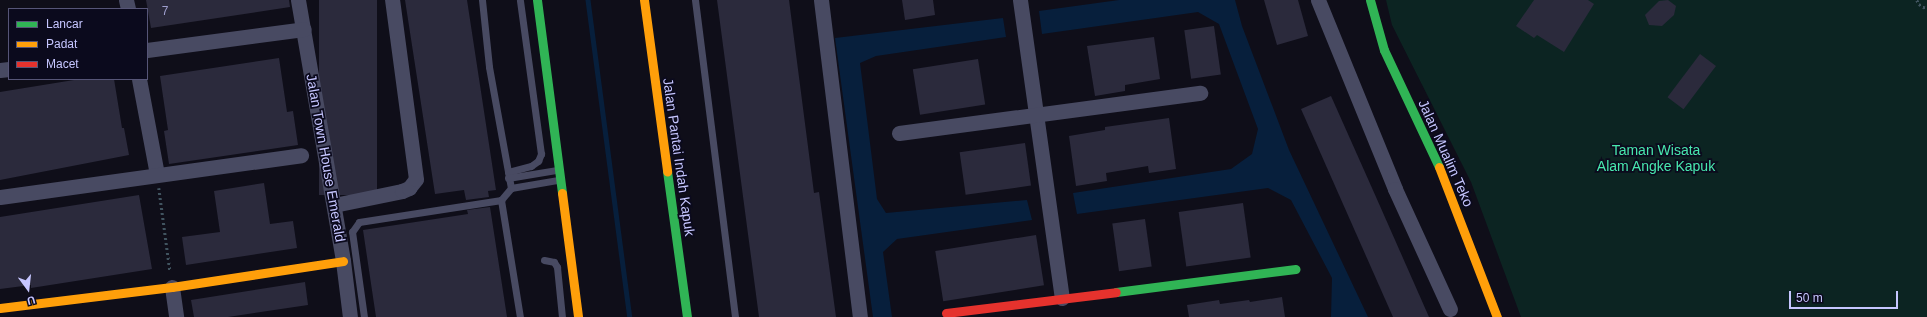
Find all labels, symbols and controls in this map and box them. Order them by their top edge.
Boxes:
house number: 7 [162,5,168,19]
legend [8,8,148,80]
text: Lancar [46,17,83,31]
text: Padat [46,37,77,51]
text: Macet [46,57,79,71]
street label: Jalan Town House Emerald [303,73,349,243]
street label: Jalan Pantai Indah Kapuk [660,77,698,237]
street label: Jalan Mualim Teko [1415,97,1477,209]
park label: Taman Wisata Alam Angke Kapuk [1596,142,1716,174]
north arrow [8,269,48,309]
scale bar [1791,283,1900,309]
text: 50 m [1796,291,1823,305]
text: U [26,294,37,307]

